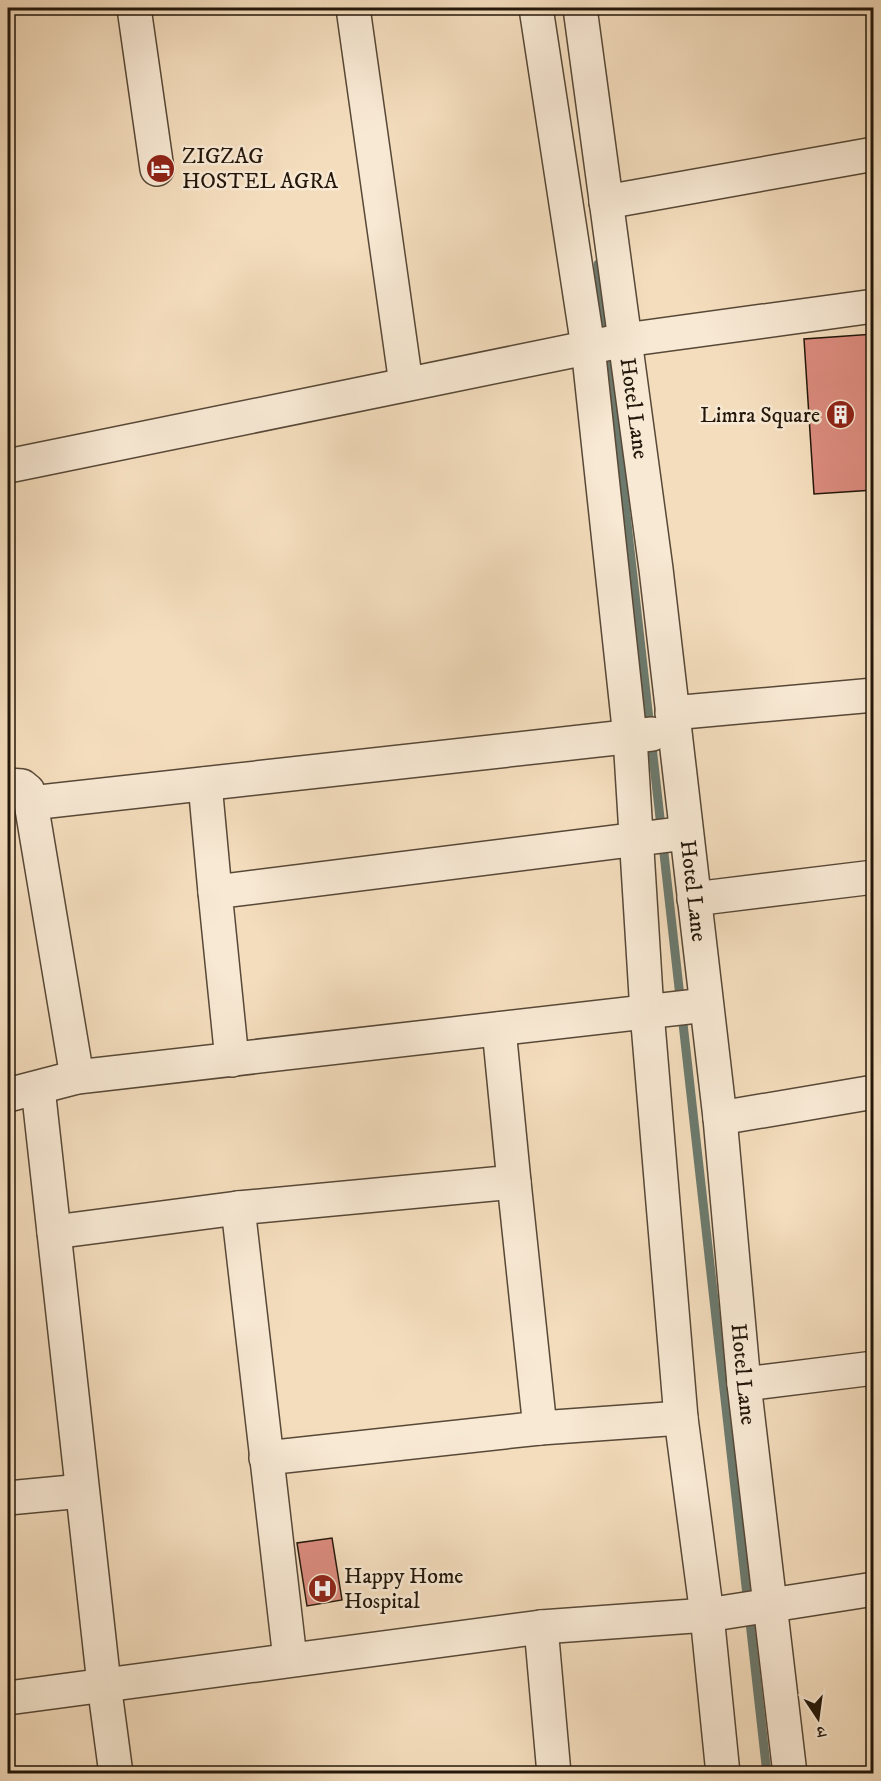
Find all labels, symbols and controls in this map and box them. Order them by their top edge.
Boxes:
place label: ZIGZAG HOSTEL AGRA [182,143,339,195]
hotel icon: ZIGZAG HOSTEL AGRA [145,153,177,185]
street label: Hotel Lane [614,356,654,461]
building icon: Limra Square [825,399,857,431]
place label: Limra Square [700,402,820,429]
street label: Hotel Lane [674,838,713,943]
street label: Hotel Lane [725,1322,762,1426]
place label: Happy Home Hospital [344,1563,463,1615]
hospital icon: Happy Home Hospital [307,1573,339,1605]
north arrow [788,1688,848,1748]
text: उ [813,1721,828,1743]

